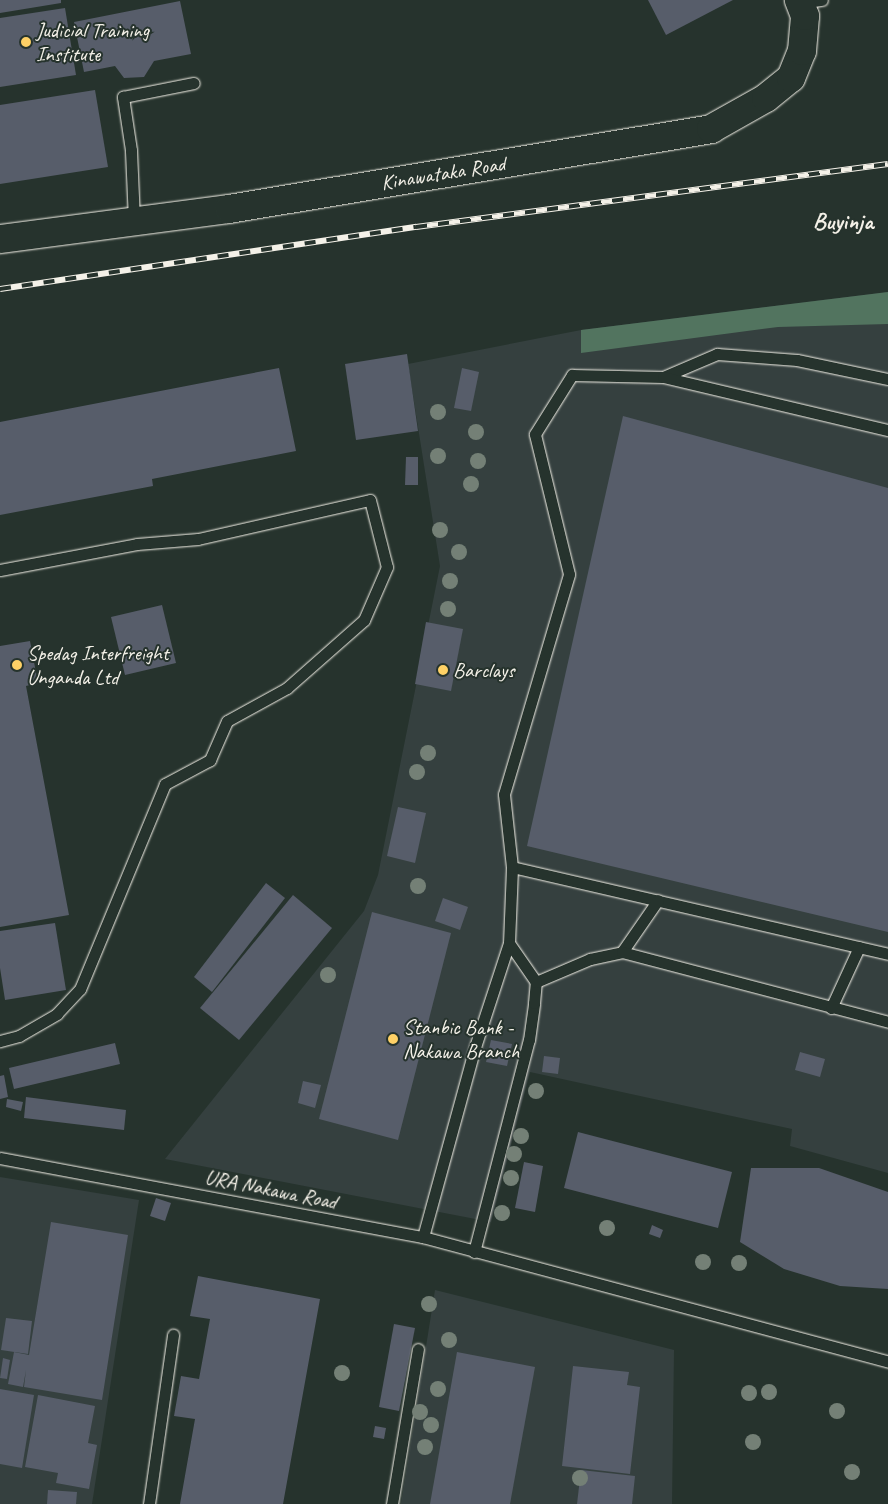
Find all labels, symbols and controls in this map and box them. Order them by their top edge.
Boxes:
place label: Judicial Training Institute [36,17,150,67]
marker: Judicial Training Institute [20,36,32,48]
street label: Kinawataka Road [380,151,506,195]
district label: Buyinja [813,208,873,236]
place label: Spedag Interfreight Unganda Ltd [27,640,169,690]
place label: Barclays [453,657,514,683]
marker: Spedag Interfreight Unganda Ltd [11,659,23,671]
marker: Barclays [437,664,449,676]
place label: Stanbic Bank - Nakawa Branch [403,1014,520,1064]
marker: Stanbic Bank - Nakawa Branch [387,1033,399,1045]
street label: URA Nakawa Road [203,1164,339,1214]

